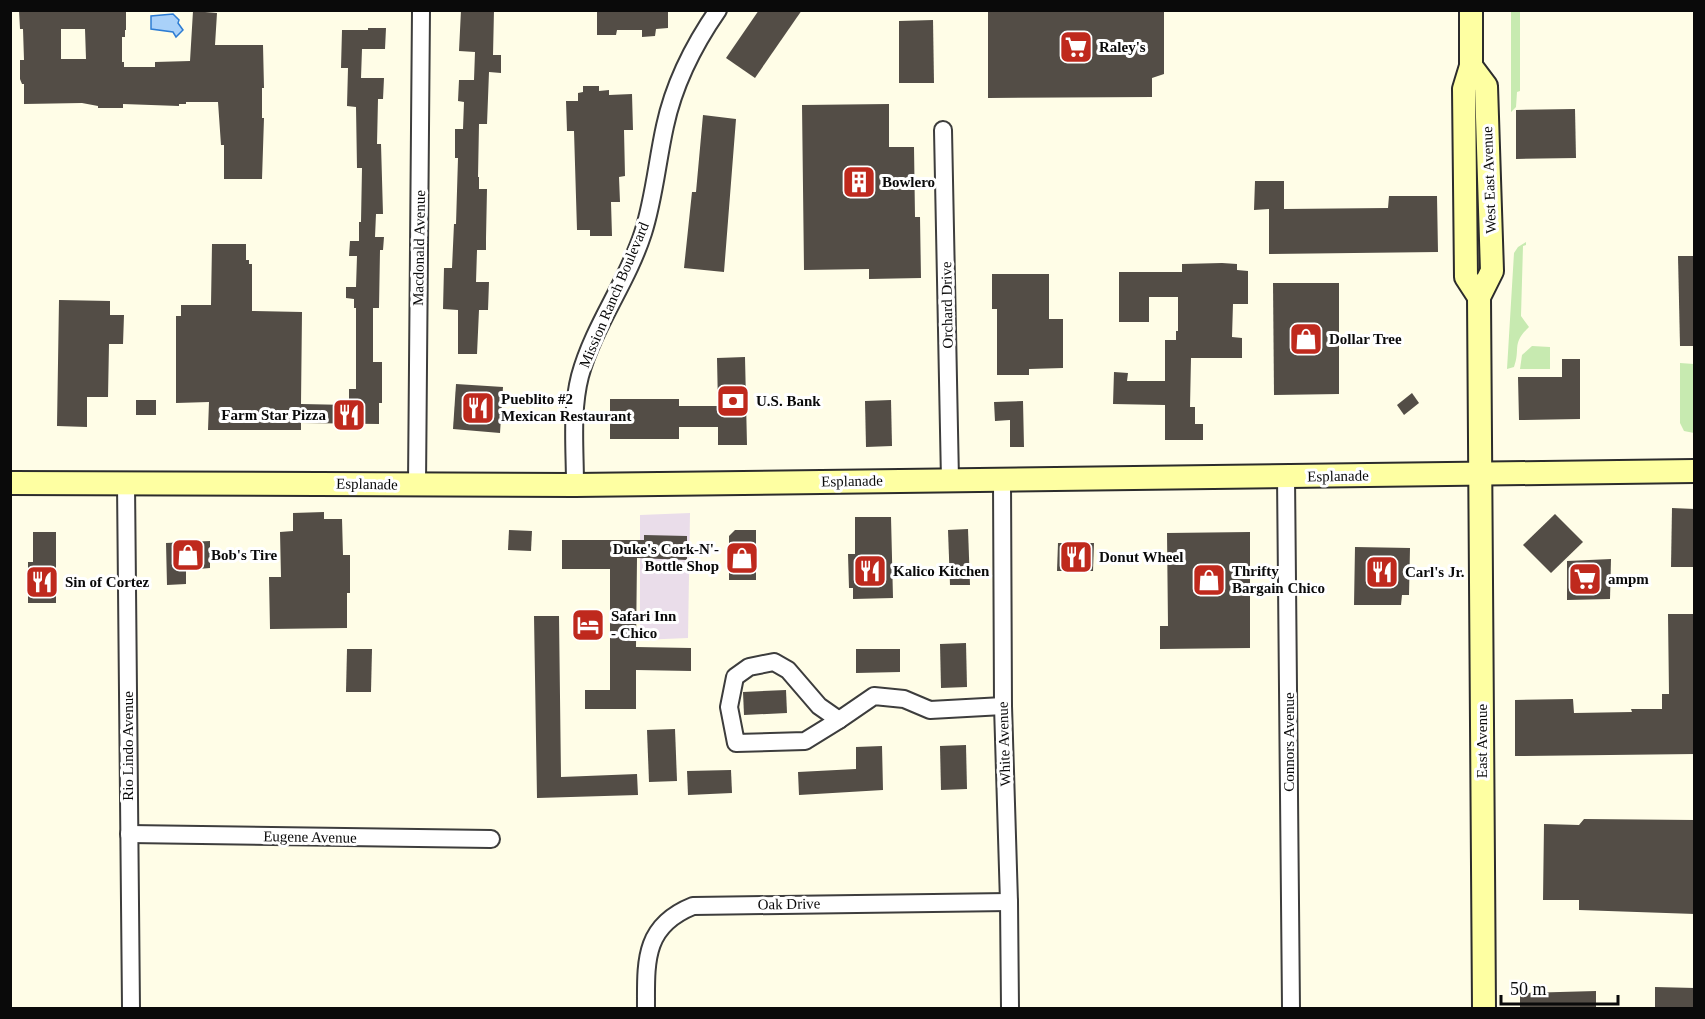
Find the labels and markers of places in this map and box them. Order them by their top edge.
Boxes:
supermarket icon: Raley's [1058,29,1094,65]
place label: Raley's [1099,39,1146,55]
building icon: Bowlero [841,164,877,200]
place label: Bowlero [882,174,935,190]
shop icon: Dollar Tree [1288,321,1324,357]
place label: Dollar Tree [1329,331,1402,347]
bank icon: U.S. Bank [715,383,751,419]
restaurant icon: Pueblito #2 Mexican Restaurant [460,390,496,426]
place label: Pueblito #2 Mexican Restaurant [501,391,631,424]
place label: U.S. Bank [756,393,821,409]
restaurant icon: Farm Star Pizza [331,397,367,433]
place label: Farm Star Pizza [221,407,326,423]
shop icon: Bob's Tire [170,537,206,573]
restaurant icon: Donut Wheel [1058,539,1094,575]
shop icon: Duke's Cork-N'- Bottle Shop [724,540,760,576]
place label: Duke's Cork-N'- Bottle Shop [613,541,719,574]
place label: Bob's Tire [211,547,278,563]
place label: Donut Wheel [1099,549,1183,565]
restaurant icon: Kalico Kitchen [852,553,888,589]
restaurant icon: Carl's Jr. [1364,554,1400,590]
supermarket icon: ampm [1567,561,1603,597]
shop icon: Thrifty Bargain Chico [1191,562,1227,598]
place label: Kalico Kitchen [893,563,990,579]
place label: Thrifty Bargain Chico [1232,563,1325,596]
restaurant icon: Sin of Cortez [24,564,60,600]
place label: Carl's Jr. [1405,564,1465,580]
place label: ampm [1608,571,1649,587]
place label: Sin of Cortez [65,574,149,590]
hotel icon: Safari Inn - Chico [570,607,606,643]
place label: Safari Inn - Chico [611,608,677,641]

